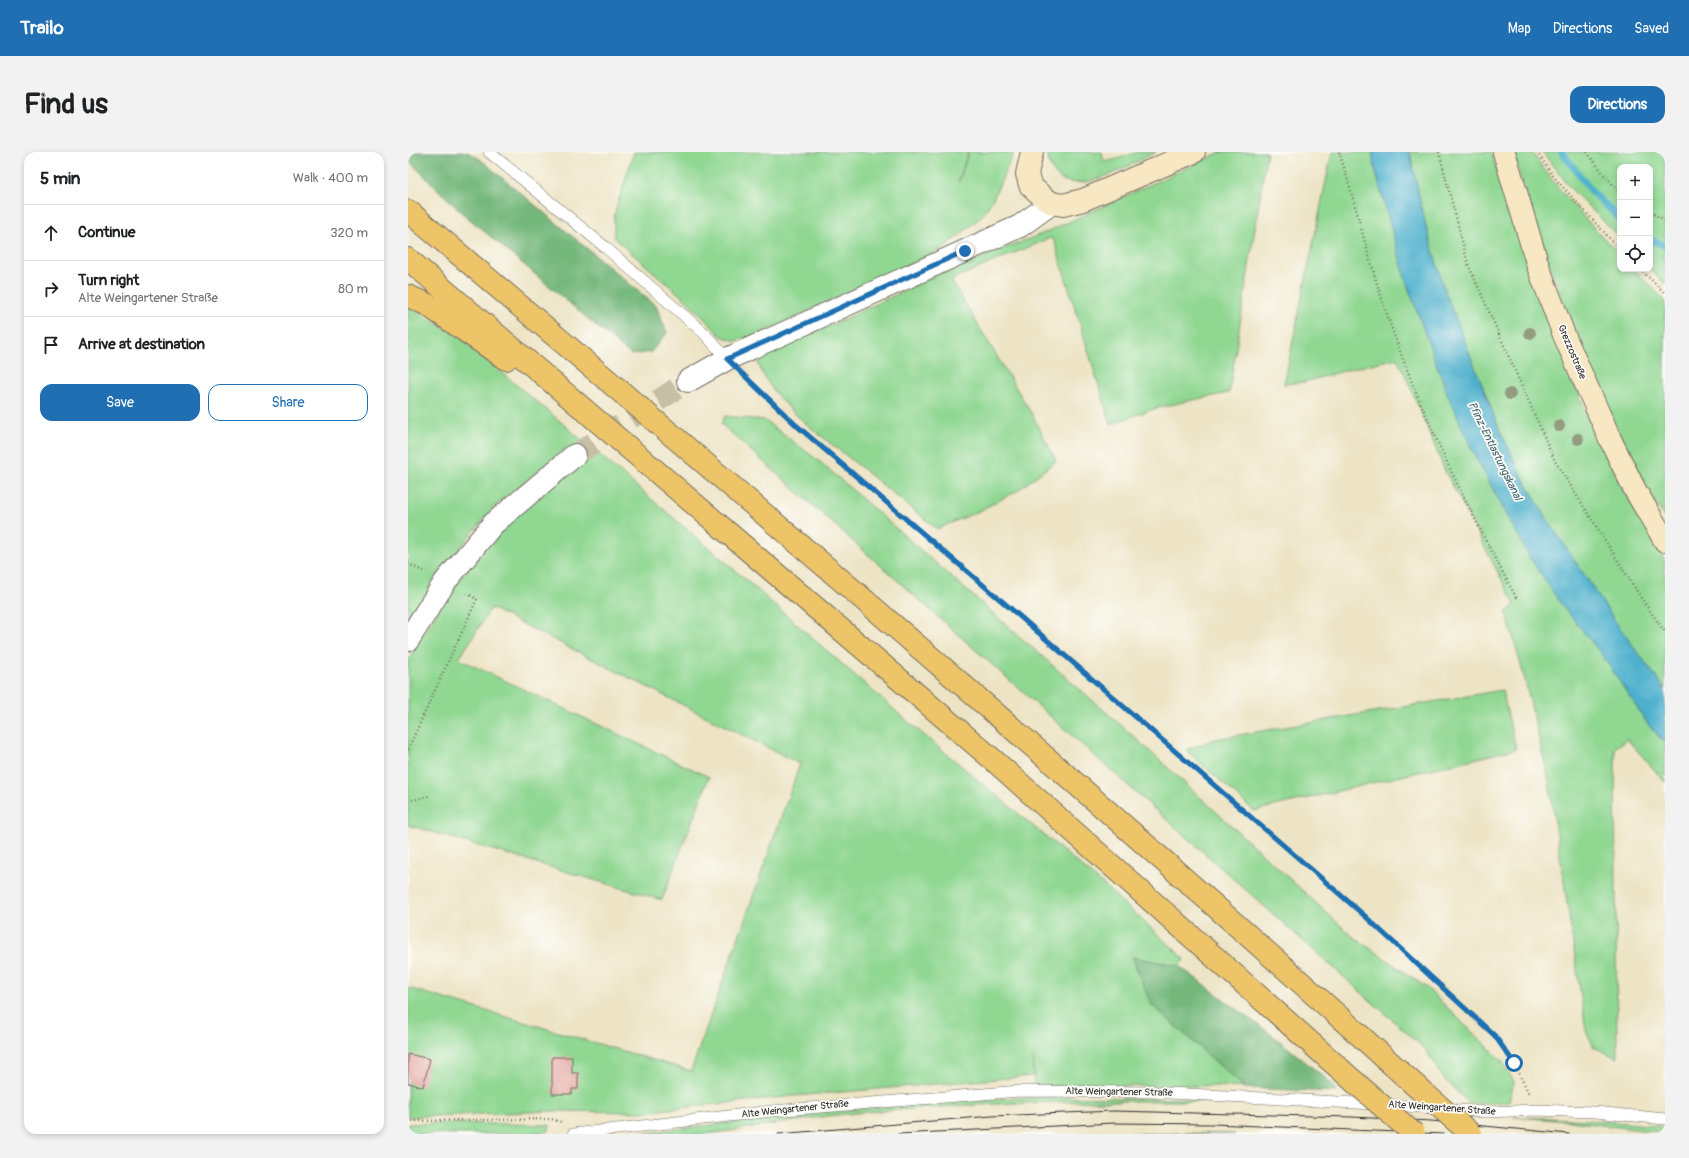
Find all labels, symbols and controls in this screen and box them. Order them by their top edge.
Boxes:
text: Trailo [20,16,64,40]
text: Map [1508,20,1531,37]
text: Directions [1553,20,1612,37]
text: Saved [1634,20,1669,37]
button: Directions [1570,86,1665,123]
text: Find us [24,87,108,122]
map controls [1617,164,1653,272]
button: + [1617,164,1653,200]
text: 5 min [40,168,80,189]
text: Walk · 400 m [293,170,368,186]
button: − [1617,200,1653,236]
icon: ahead [40,222,62,244]
text: Continue [78,223,136,242]
text: 320 m [330,225,368,241]
button: locate [1617,236,1653,272]
route end [956,242,974,260]
text: Turn right [78,271,139,290]
icon: right [40,278,62,300]
text: 80 m [338,281,368,297]
text: Alte Weingartener Straße [78,290,218,306]
street label: Grezzostraße [1555,323,1589,381]
icon: arrive [40,334,62,356]
text: Arrive at destination [78,335,205,354]
button: Save [40,384,200,421]
button: Share [208,384,368,421]
water label: Pfinz-Entlastungskanal [1465,400,1525,504]
route start [1505,1054,1523,1072]
street label: Alte Weingartener Straße [1065,1085,1173,1099]
street label: Alte Weingartener Straße [741,1097,849,1121]
street label: Alte Weingartener Straße [1388,1098,1496,1118]

